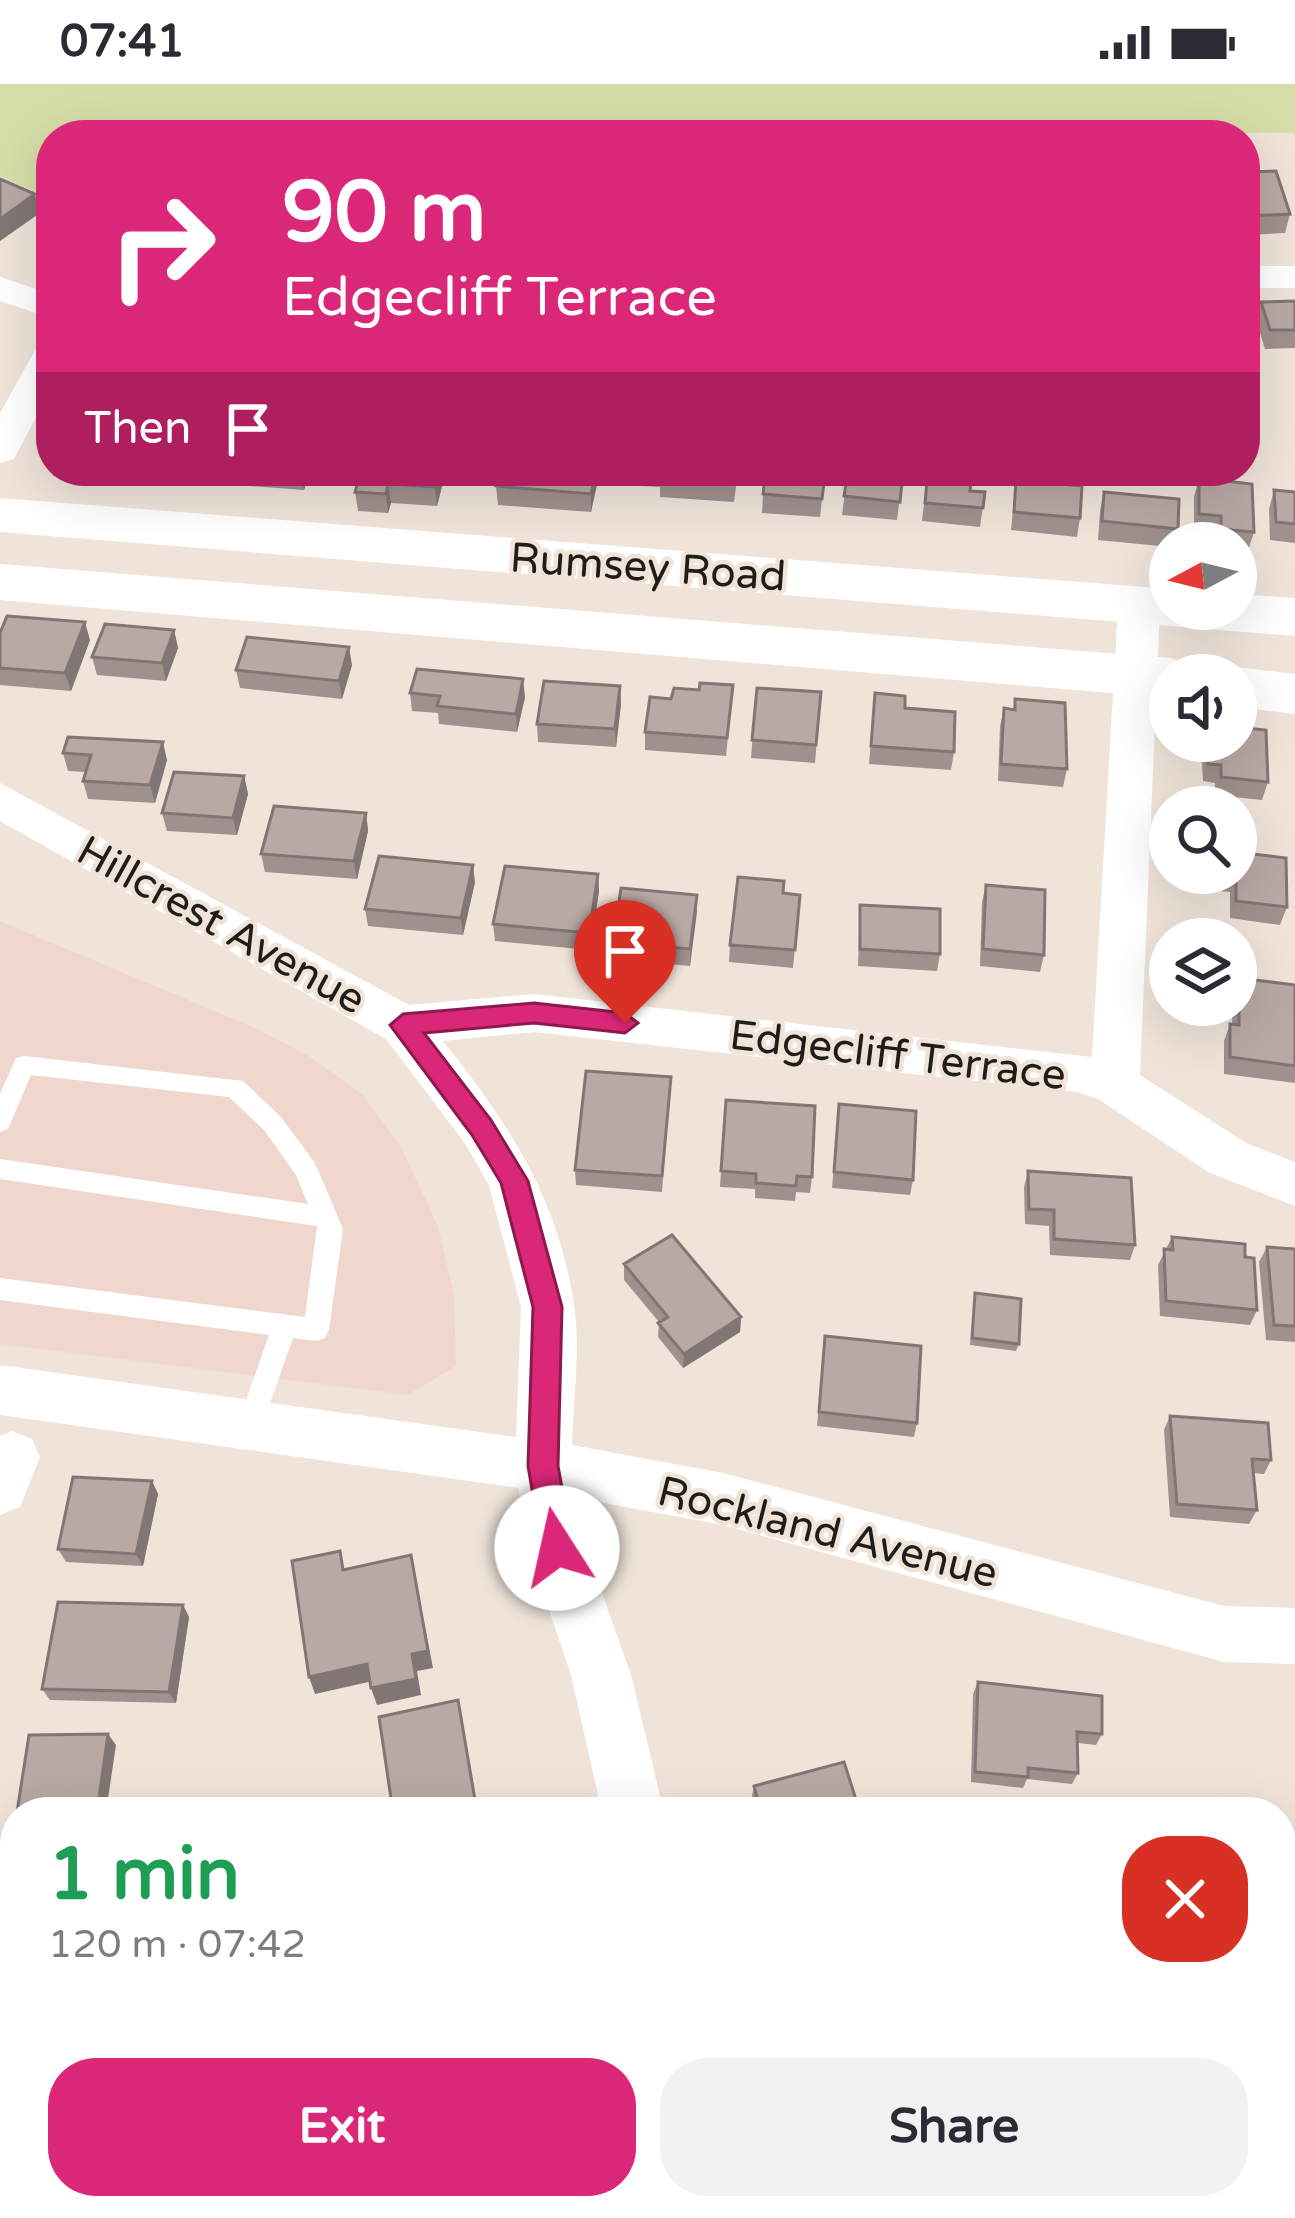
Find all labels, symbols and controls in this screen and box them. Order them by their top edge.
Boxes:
text: 07:41 [60,15,185,69]
text: 90 m [282,163,486,264]
icon: right [84,168,240,324]
text: Edgecliff Terrace [282,265,717,330]
icon: arrive [215,396,281,462]
text: Then [84,402,191,456]
north arrow [1149,522,1257,630]
map controls [1149,522,1257,1026]
street label: Rumsey Road [508,532,788,603]
button: sound [1149,654,1257,762]
button: search [1149,786,1257,894]
street label: Hillcrest Avenue [68,825,374,1026]
pin [574,900,676,1023]
icon: arrive [592,918,658,984]
button: layers [1149,918,1257,1026]
street label: Edgecliff Terrace [727,1010,1069,1101]
street label: Rockland Avenue [653,1466,1003,1599]
position arrow [494,1485,620,1611]
text: 1 min [48,1832,240,1919]
button: close [1122,1836,1248,1962]
text: 120 m · 07:42 [48,1921,306,1968]
button: Exit [48,2058,636,2196]
button: Share [660,2058,1248,2196]

